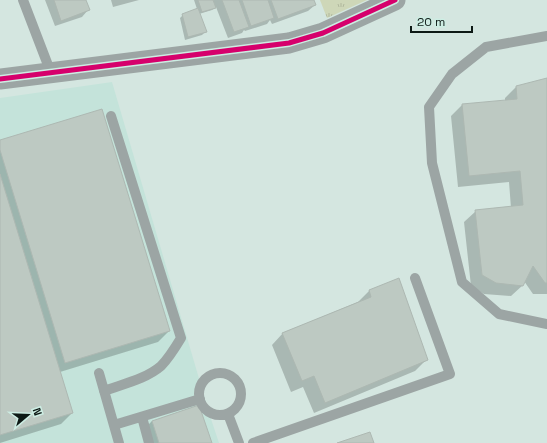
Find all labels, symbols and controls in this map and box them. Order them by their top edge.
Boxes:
scale bar [411,8,472,34]
text: 20 m [417,14,445,30]
north arrow [8,395,48,435]
text: N [30,406,45,418]

